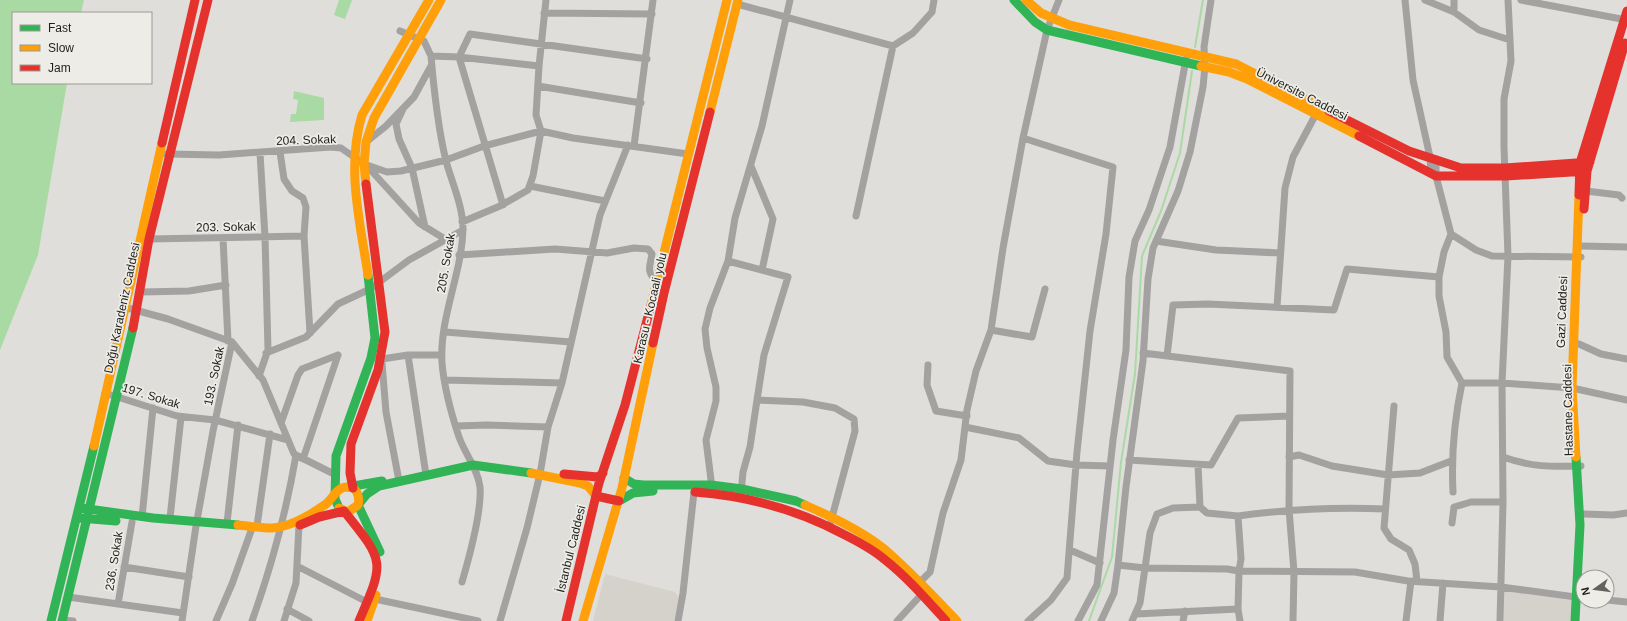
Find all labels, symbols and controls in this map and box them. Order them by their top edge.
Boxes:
legend [12,12,152,84]
text: Fast [48,21,72,35]
text: Slow [48,41,74,55]
text: Jam [48,61,71,75]
street label: Üniversite Caddesi [1254,65,1350,123]
street label: 204. Sokak [276,132,337,148]
street label: 203. Sokak [196,219,257,235]
street label: 205. Sokak [434,231,458,294]
street label: Doğu Karadeniz Caddesi [101,241,143,375]
street label: Karasu - Kocaali yolu [630,251,670,365]
street label: Gazi Caddesi [1554,276,1570,348]
street label: 193. Sokak [201,344,227,407]
street label: Hastane Caddesi [1560,364,1576,456]
street label: 197. Sokak [120,381,183,412]
street label: İstanbul Caddesi [553,504,589,594]
street label: 236. Sokak [102,529,126,592]
north arrow [1575,569,1615,609]
text: N [1579,586,1592,597]

